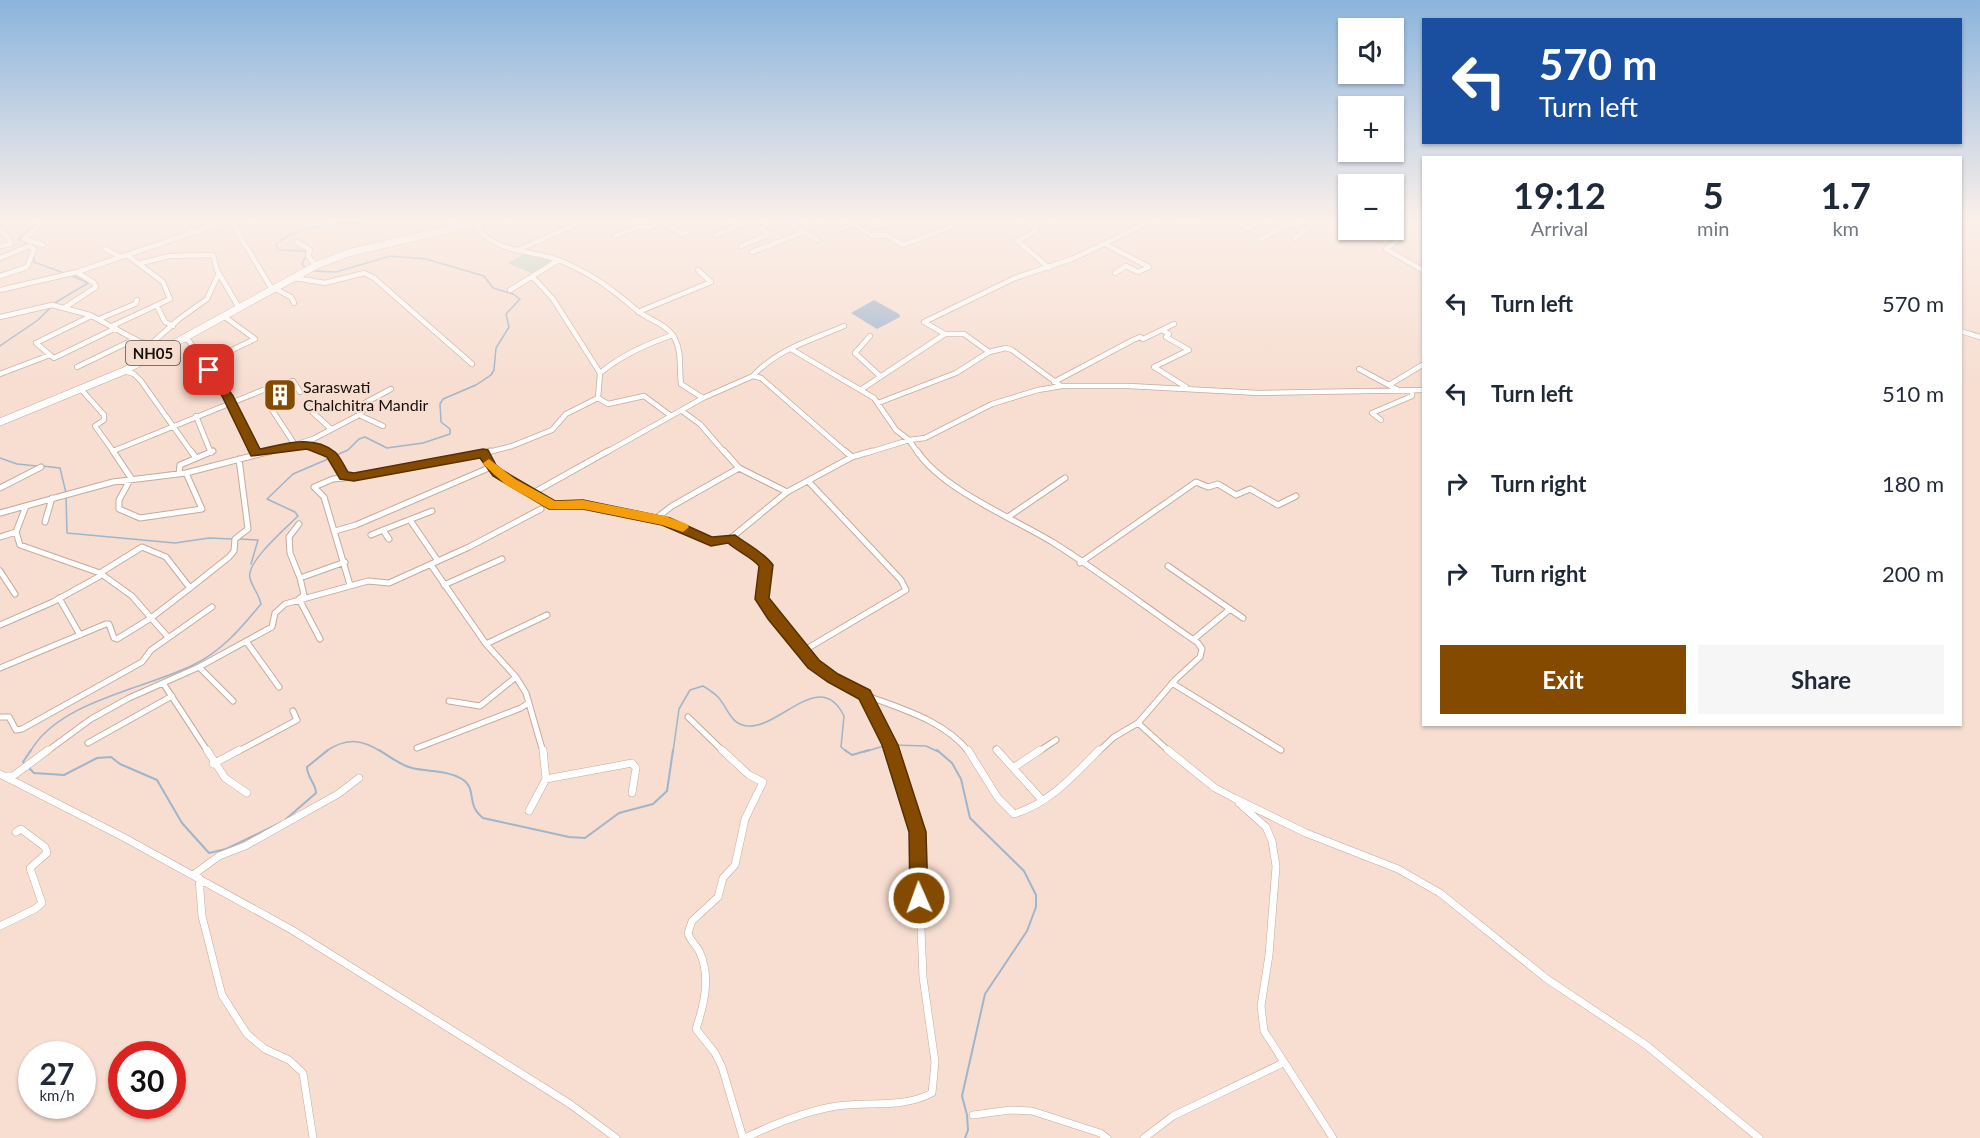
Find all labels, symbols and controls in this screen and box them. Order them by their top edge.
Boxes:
map controls [1338,18,1404,240]
button: sound [1338,18,1404,84]
text: 570 m [1539,39,1657,89]
icon: left [1440,42,1518,120]
text: Turn left [1539,90,1638,123]
button: + [1338,96,1404,162]
text: 19:12 [1513,173,1606,217]
text: 5 [1703,173,1724,217]
text: 1.7 [1821,173,1871,217]
button: − [1338,174,1404,240]
text: Arrival [1531,216,1588,240]
text: min [1697,216,1729,240]
text: km [1832,216,1859,240]
icon: left [1440,287,1473,320]
text: Turn left [1491,290,1573,317]
text: 570 m [1882,290,1944,317]
road number: NH05 [126,341,180,365]
pin [183,344,234,395]
icon: arrive [192,353,225,386]
building icon: Saraswati Chalchitra Mandir [262,377,298,413]
place label: Saraswati Chalchitra Mandir [303,377,429,414]
icon: left [1440,377,1473,410]
text: Turn left [1491,380,1573,407]
text: 510 m [1882,380,1944,407]
icon: right [1440,467,1473,500]
text: Turn right [1491,470,1586,497]
text: 180 m [1882,470,1944,497]
icon: right [1440,557,1473,590]
text: Turn right [1491,560,1586,587]
text: 200 m [1882,560,1944,587]
button: Exit [1440,645,1686,714]
button: Share [1698,645,1944,714]
position arrow [887,866,951,930]
speed limit sign: 30 [108,1041,186,1119]
text: 27 [40,1055,74,1091]
text: km/h [39,1086,75,1104]

